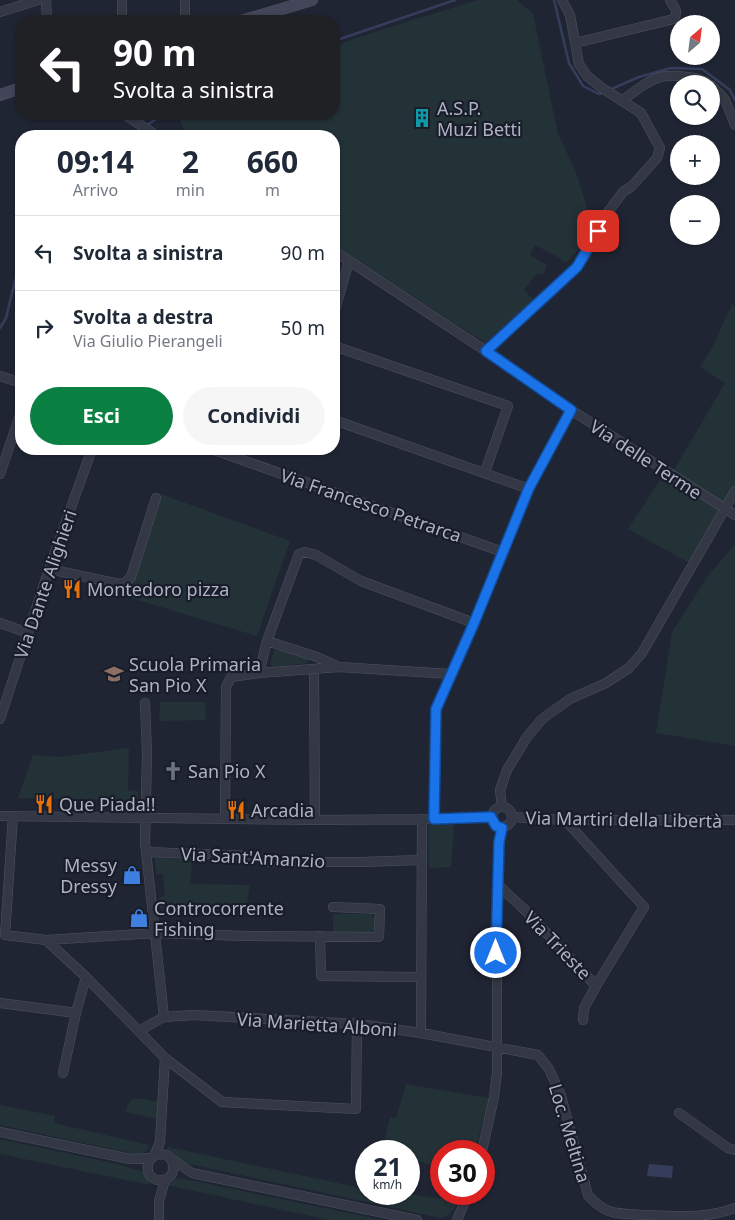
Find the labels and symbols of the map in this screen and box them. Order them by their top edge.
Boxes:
north arrow [670,15,720,65]
place label: A.S.P. Muzi Betti [437,96,522,141]
building icon: A.S.P. Muzi Betti [411,107,433,129]
pin [577,210,619,252]
street label: Via delle Terme [585,414,707,504]
street label: Via Francesco Petrarca [277,463,465,547]
street label: Via Dante Alighieri [8,506,82,662]
place label: Montedoro pizza [87,577,229,601]
restaurant icon: Montedoro pizza [61,578,83,600]
place label: Scuola Primaria San Pio X [129,652,261,697]
school or university icon: Scuola Primaria San Pio X [103,663,125,685]
place label: San Pio X [188,759,266,783]
church icon: San Pio X [162,760,184,782]
place label: Que Piada!! [59,792,156,816]
restaurant icon: Que Piada!! [33,793,55,815]
place label: Arcadia [251,798,314,822]
restaurant icon: Arcadia [225,799,247,821]
street label: Via Martiri della Libertà [526,805,722,833]
street label: Via Sant'Amanzio [180,841,326,873]
place label: Messy Dressy [60,853,118,898]
shop icon: Messy Dressy [121,864,143,886]
place label: Controcorrente Fishing [154,896,284,941]
street label: Via Trieste [519,905,597,985]
shop icon: Controcorrente Fishing [128,907,150,929]
position arrow [469,926,521,978]
street label: Via Marietta Alboni [236,1006,398,1042]
street label: Loc. Meltina [544,1081,596,1185]
speed limit sign: 30 [430,1140,495,1205]

